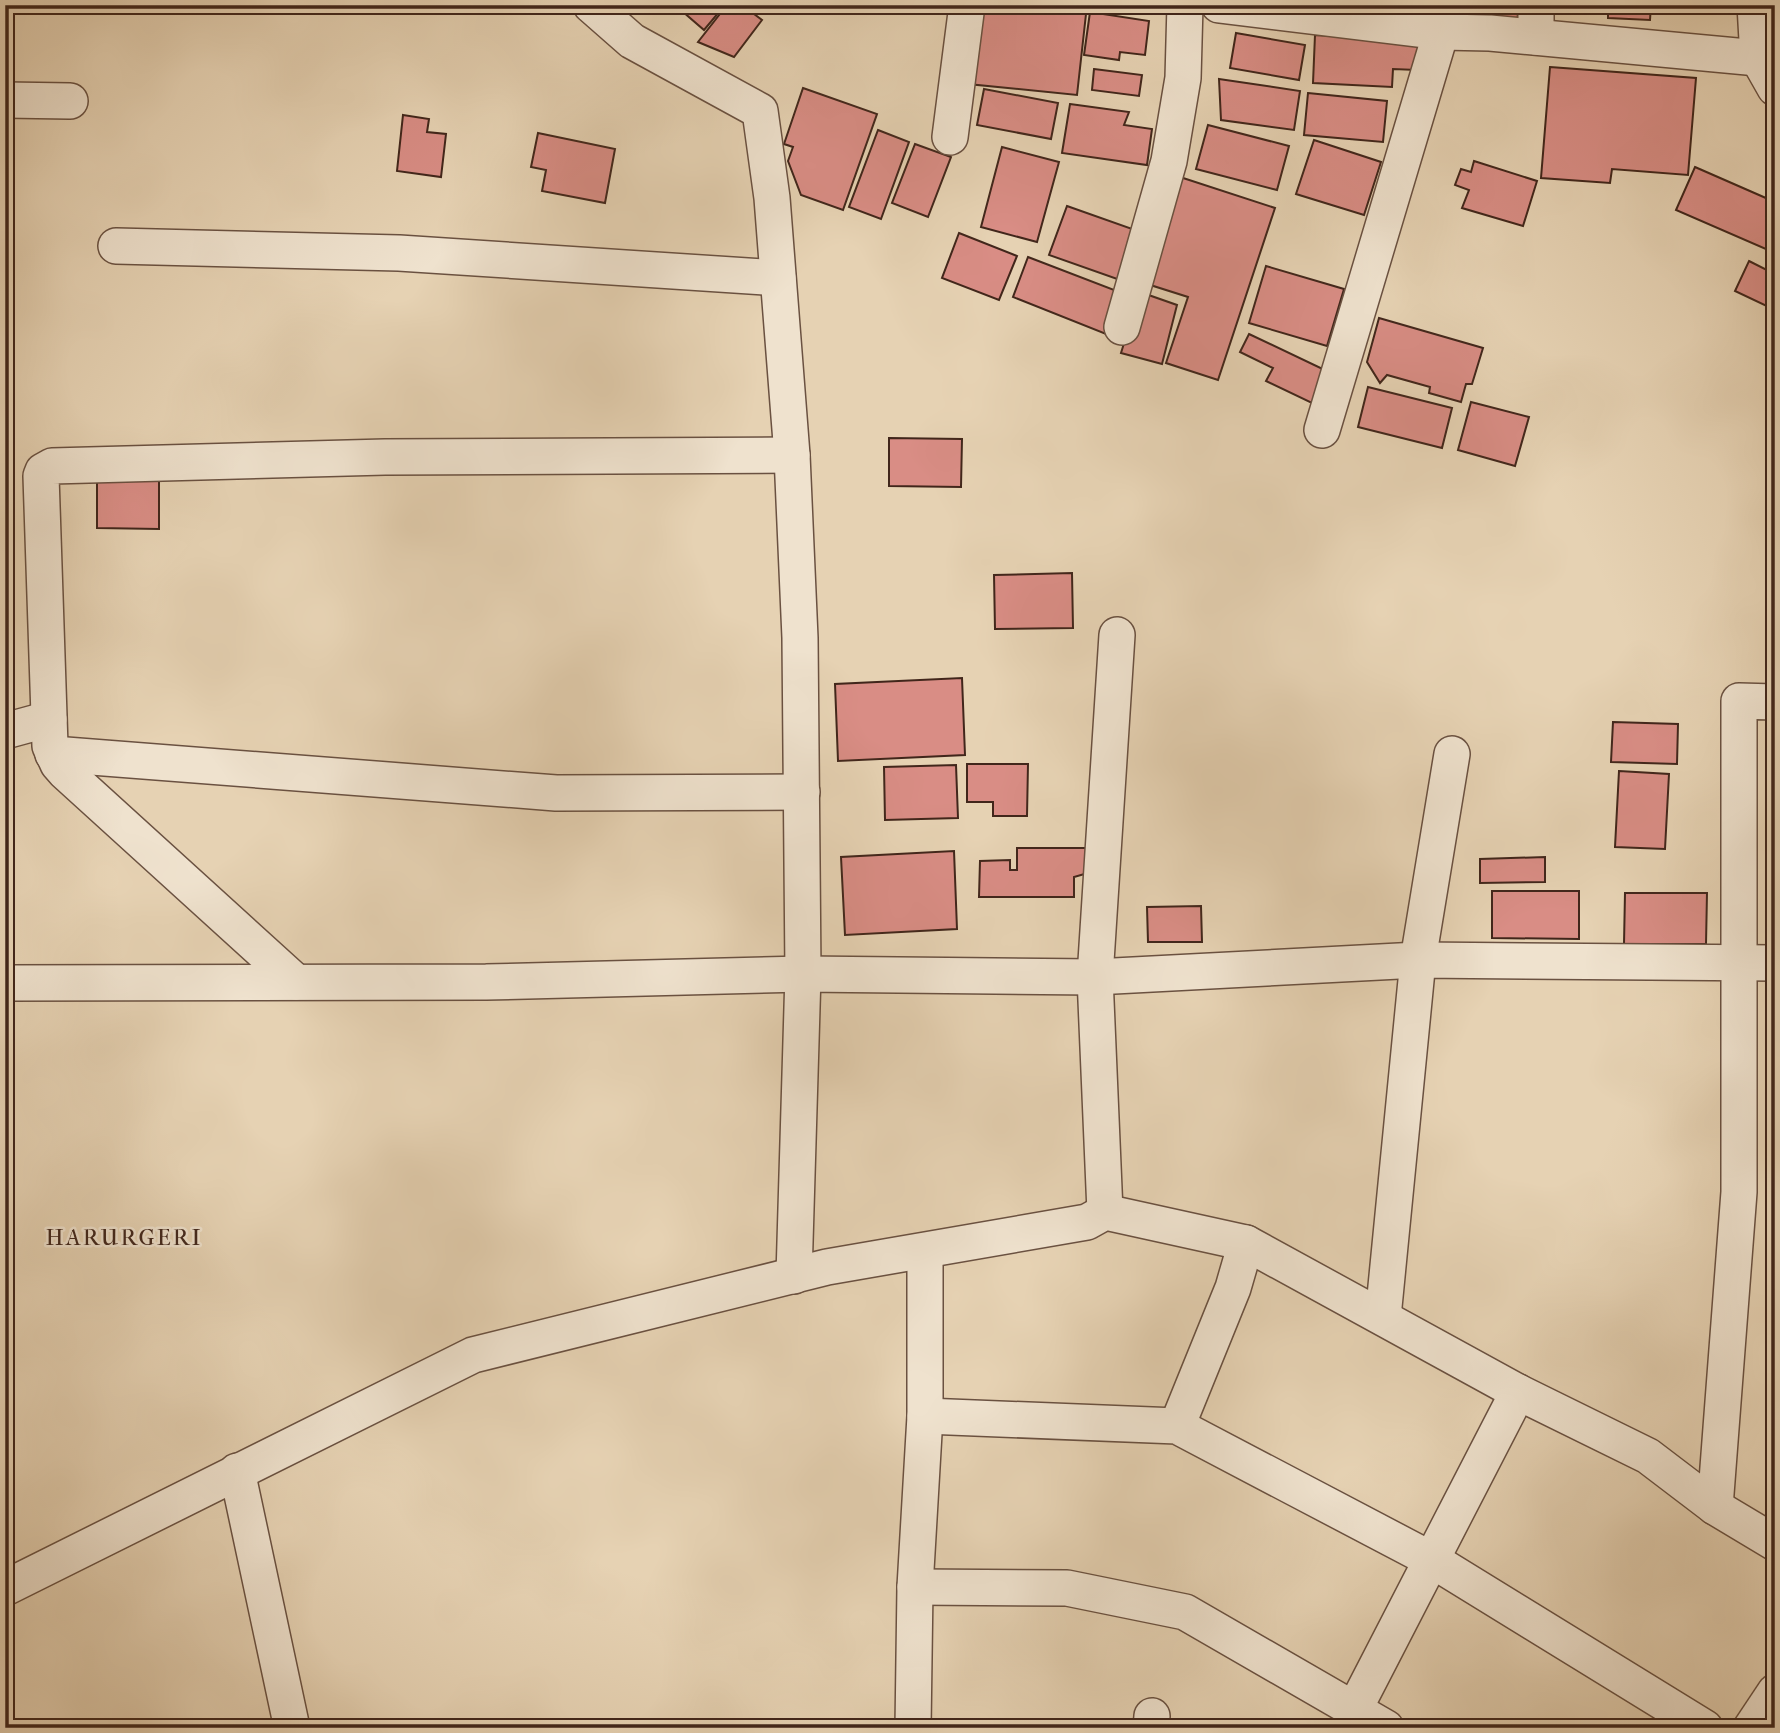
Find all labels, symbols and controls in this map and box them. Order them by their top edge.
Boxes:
district label: HARURGERI [46,1224,202,1251]

